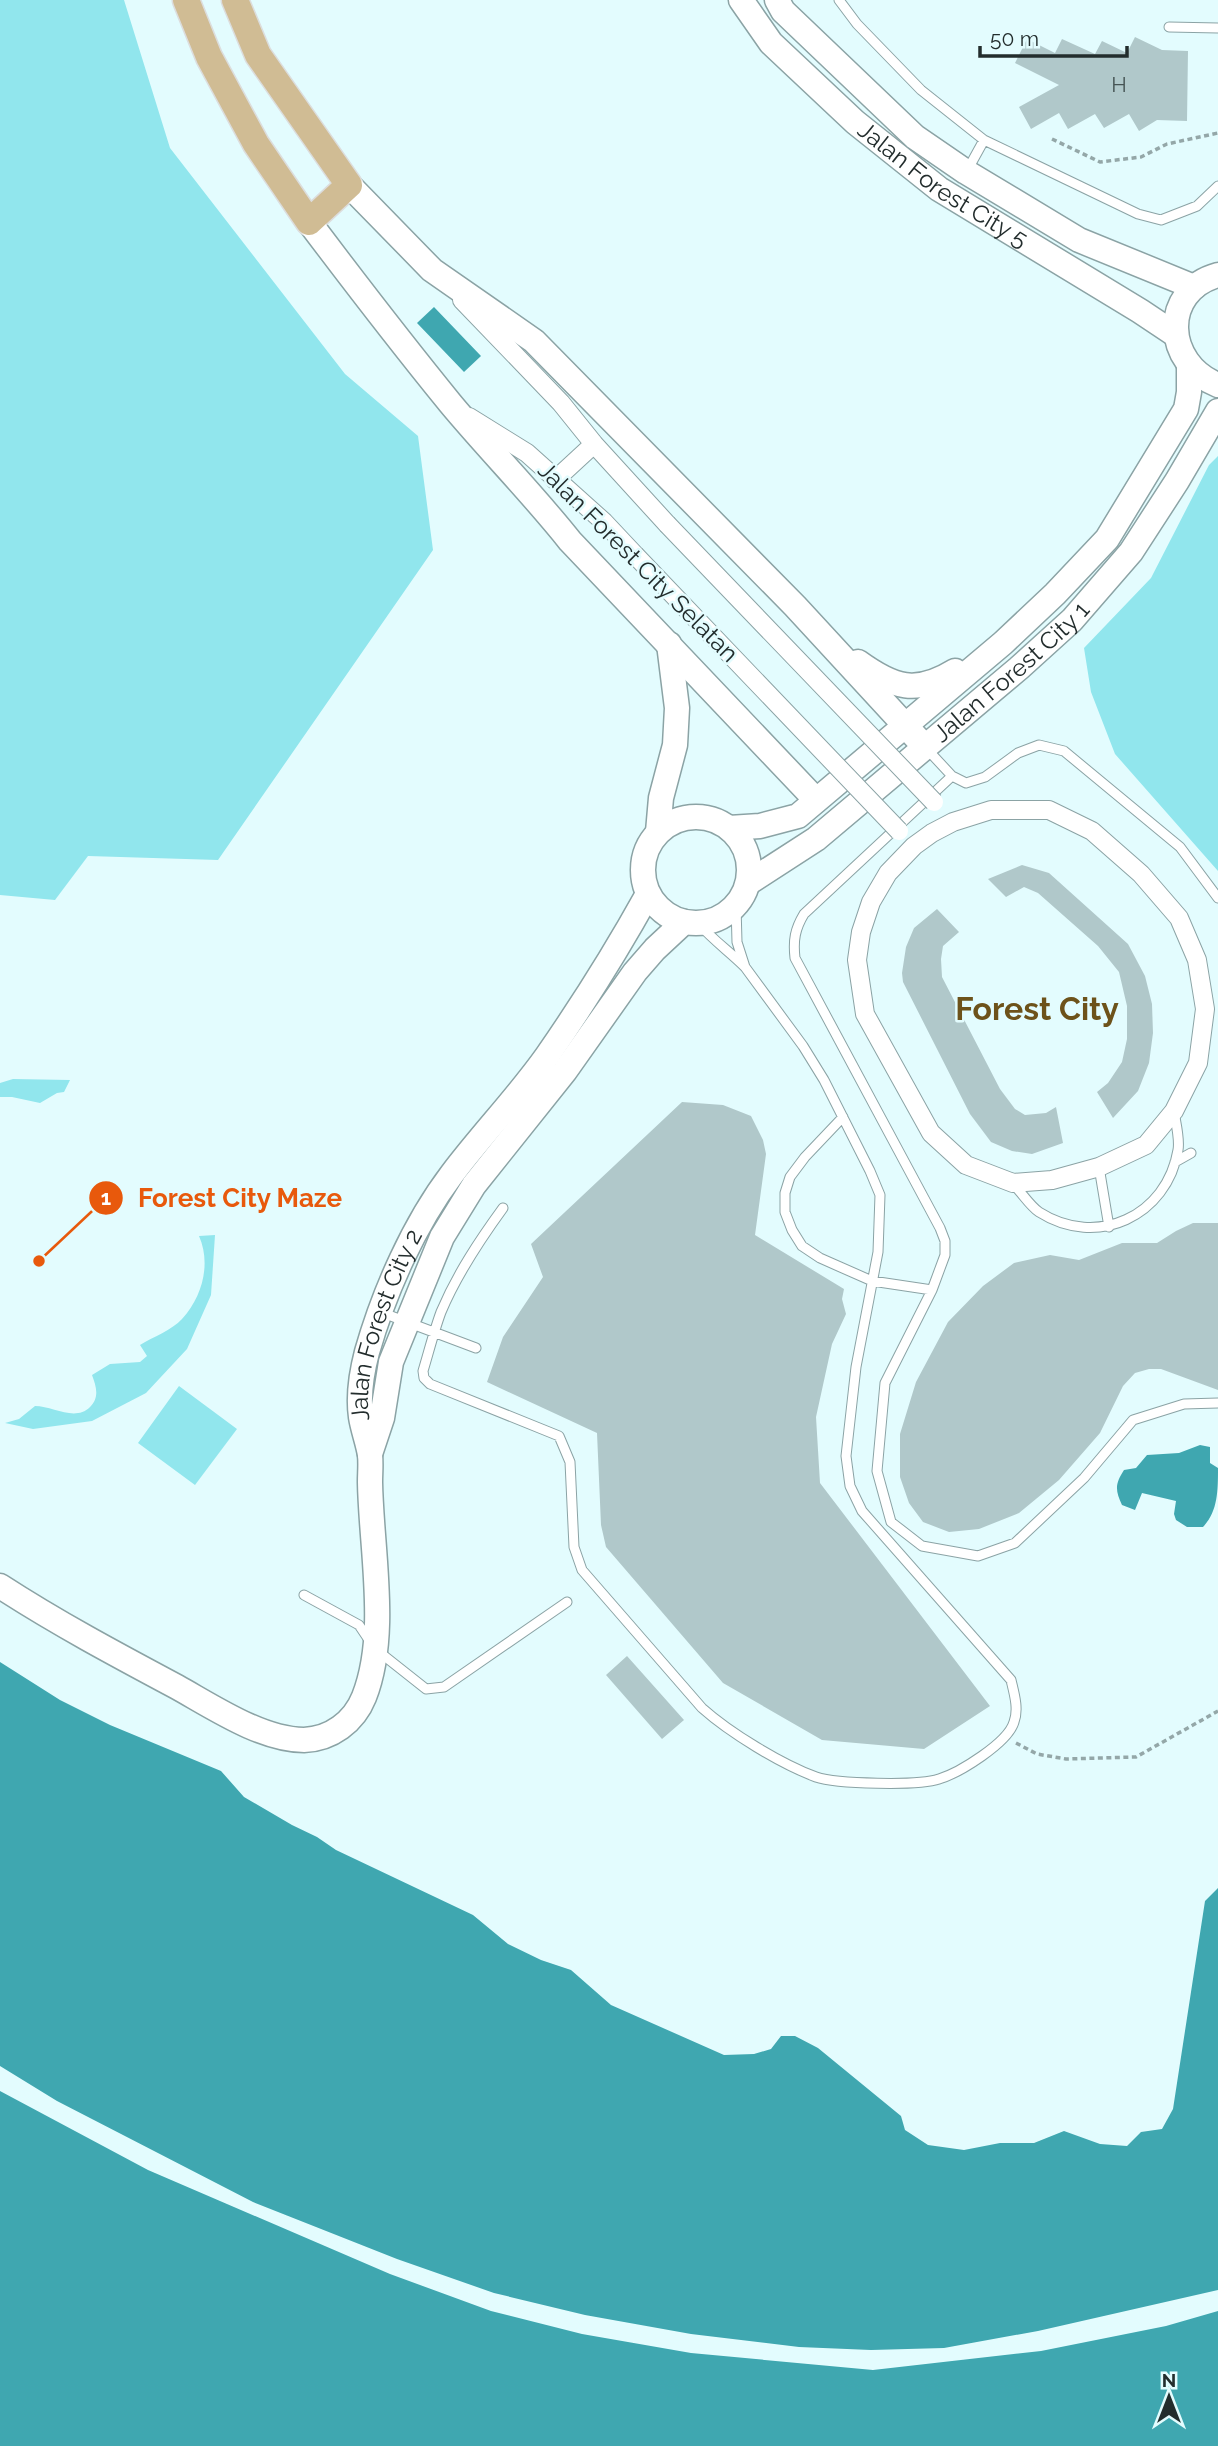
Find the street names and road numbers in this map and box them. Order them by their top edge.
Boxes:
street label: Jalan Forest City 5 [852,115,1033,254]
street label: Jalan Forest City Selatan [532,456,744,668]
street label: Jalan Forest City 1 [927,596,1095,748]
street label: Jalan Forest City 2 [345,1224,428,1423]

